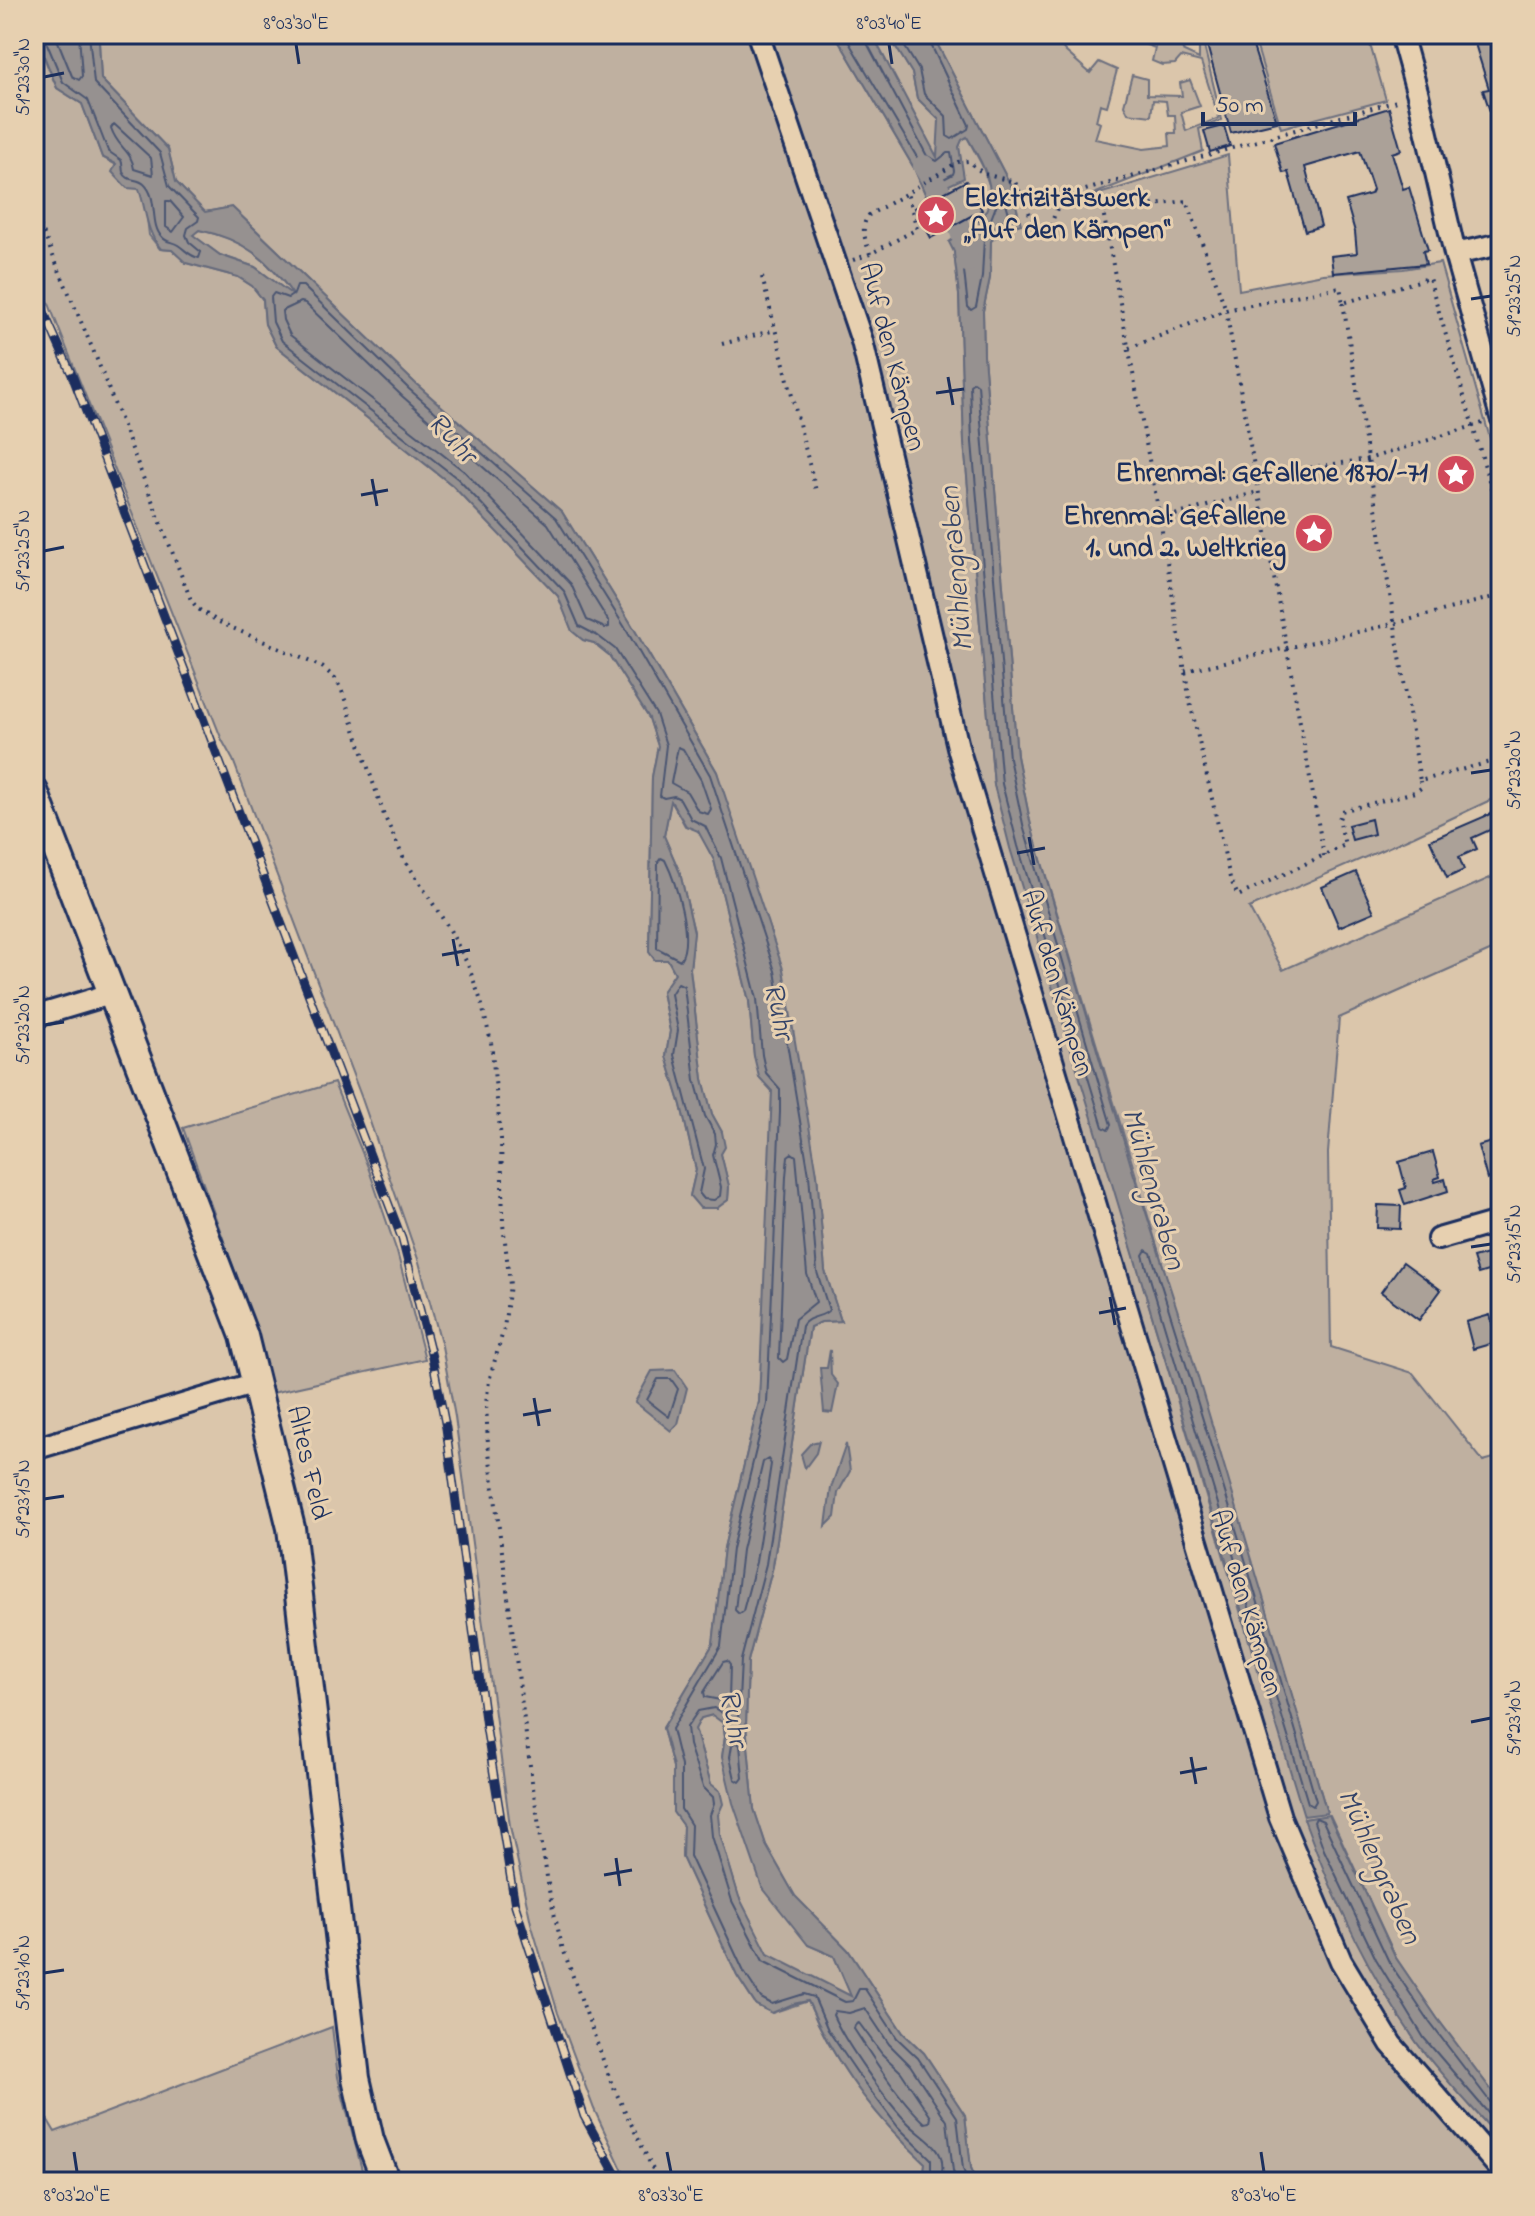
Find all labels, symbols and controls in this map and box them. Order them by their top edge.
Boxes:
text: 8°03'30"E [263,10,329,39]
text: 8°03'40"E [856,10,922,39]
text: 51°23'30"N [10,38,39,116]
scale bar [1203,76,1355,126]
text: 50 m [1215,89,1264,124]
place label: Elektrizitätswerk „Auf den Kämpen“ [963,179,1171,252]
place icon: Elektrizitätswerk „Auf den Kämpen“ [915,194,957,236]
text: 51°23'25"N [1501,254,1530,338]
street label: Auf den Kämpen [846,258,936,456]
water label: Ruhr [415,403,489,478]
place icon: Ehrenmal: Gefallene 1870/-71 [1435,453,1477,495]
place label: Ehrenmal: Gefallene 1870/-71 [1116,454,1428,495]
water label: Mühlengraben [929,483,987,654]
place label: Ehrenmal: Gefallene 1. und 2. Weltkrieg [1063,497,1287,571]
text: 51°23'25"N [10,509,39,593]
place icon: Ehrenmal: Gefallene 1. und 2. Weltkrieg [1293,512,1335,554]
text: 51°23'20"N [1501,730,1530,810]
street label: Auf den Kämpen [1008,885,1104,1081]
water label: Ruhr [750,978,805,1047]
text: 51°23'20"N [10,985,39,1065]
water label: Mühlengraben [1108,1103,1196,1276]
text: 51°23'15"N [1501,1204,1530,1284]
street label: Altes Feld [274,1402,340,1525]
text: 51°23'15"N [10,1459,39,1539]
street label: Auf den Kämpen [1197,1505,1293,1701]
text: 51°23'10"N [1501,1680,1530,1756]
water label: Ruhr [705,1686,759,1754]
water label: Mühlengraben [1324,1782,1432,1953]
text: 51°23'10"N [10,1935,39,2011]
text: 8°03'20"E [43,2182,111,2211]
text: 8°03'30"E [638,2182,704,2211]
text: 8°03'40"E [1231,2182,1297,2211]

